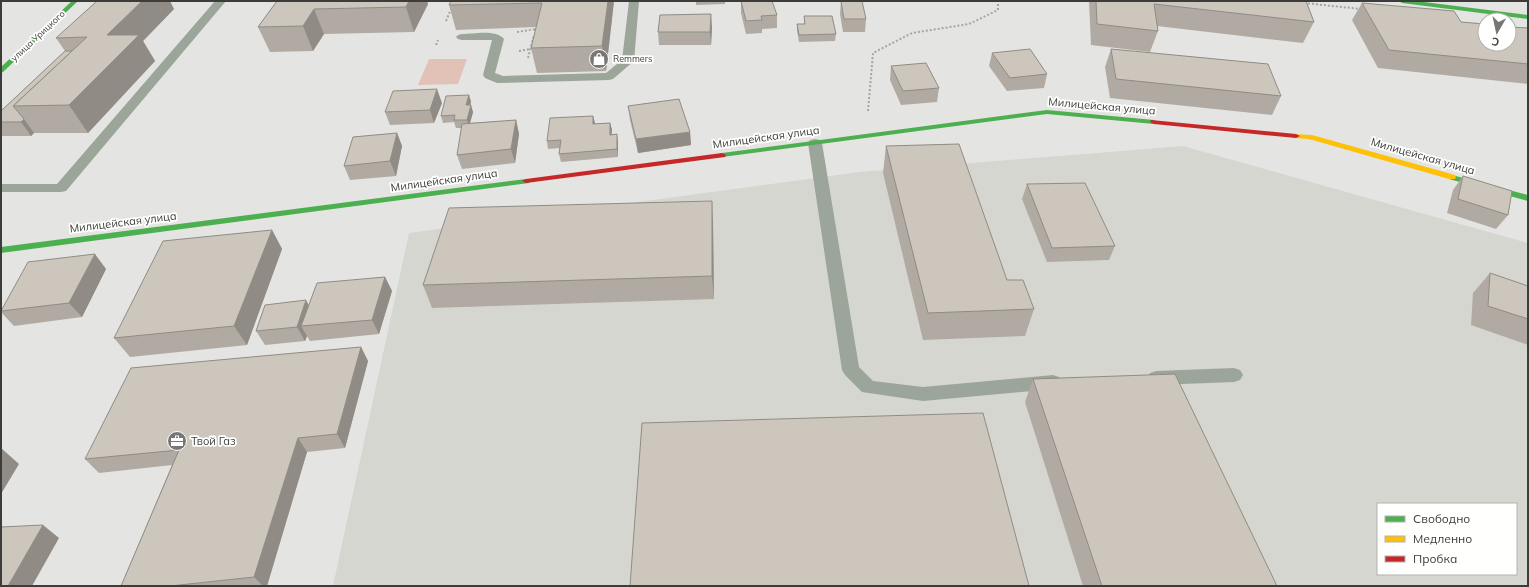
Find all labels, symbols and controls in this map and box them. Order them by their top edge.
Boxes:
street label: улица Урицкого [8,8,68,64]
north arrow [1477,12,1517,52]
text: С [1490,34,1500,49]
shop icon: Remmers [588,48,610,70]
place label: Remmers [613,53,652,64]
street label: Милицейская улица [1048,94,1156,118]
street label: Милицейская улица [712,123,820,151]
street label: Милицейская улица [1369,134,1477,178]
street label: Милицейская улица [390,166,498,194]
street label: Милицейская улица [69,209,177,235]
office icon: Твой Газ [166,430,188,452]
place label: Твой Газ [191,434,236,448]
legend [1377,503,1517,575]
text: Свободно [1413,511,1470,526]
text: Медленно [1413,531,1472,546]
text: Пробка [1413,551,1457,566]

